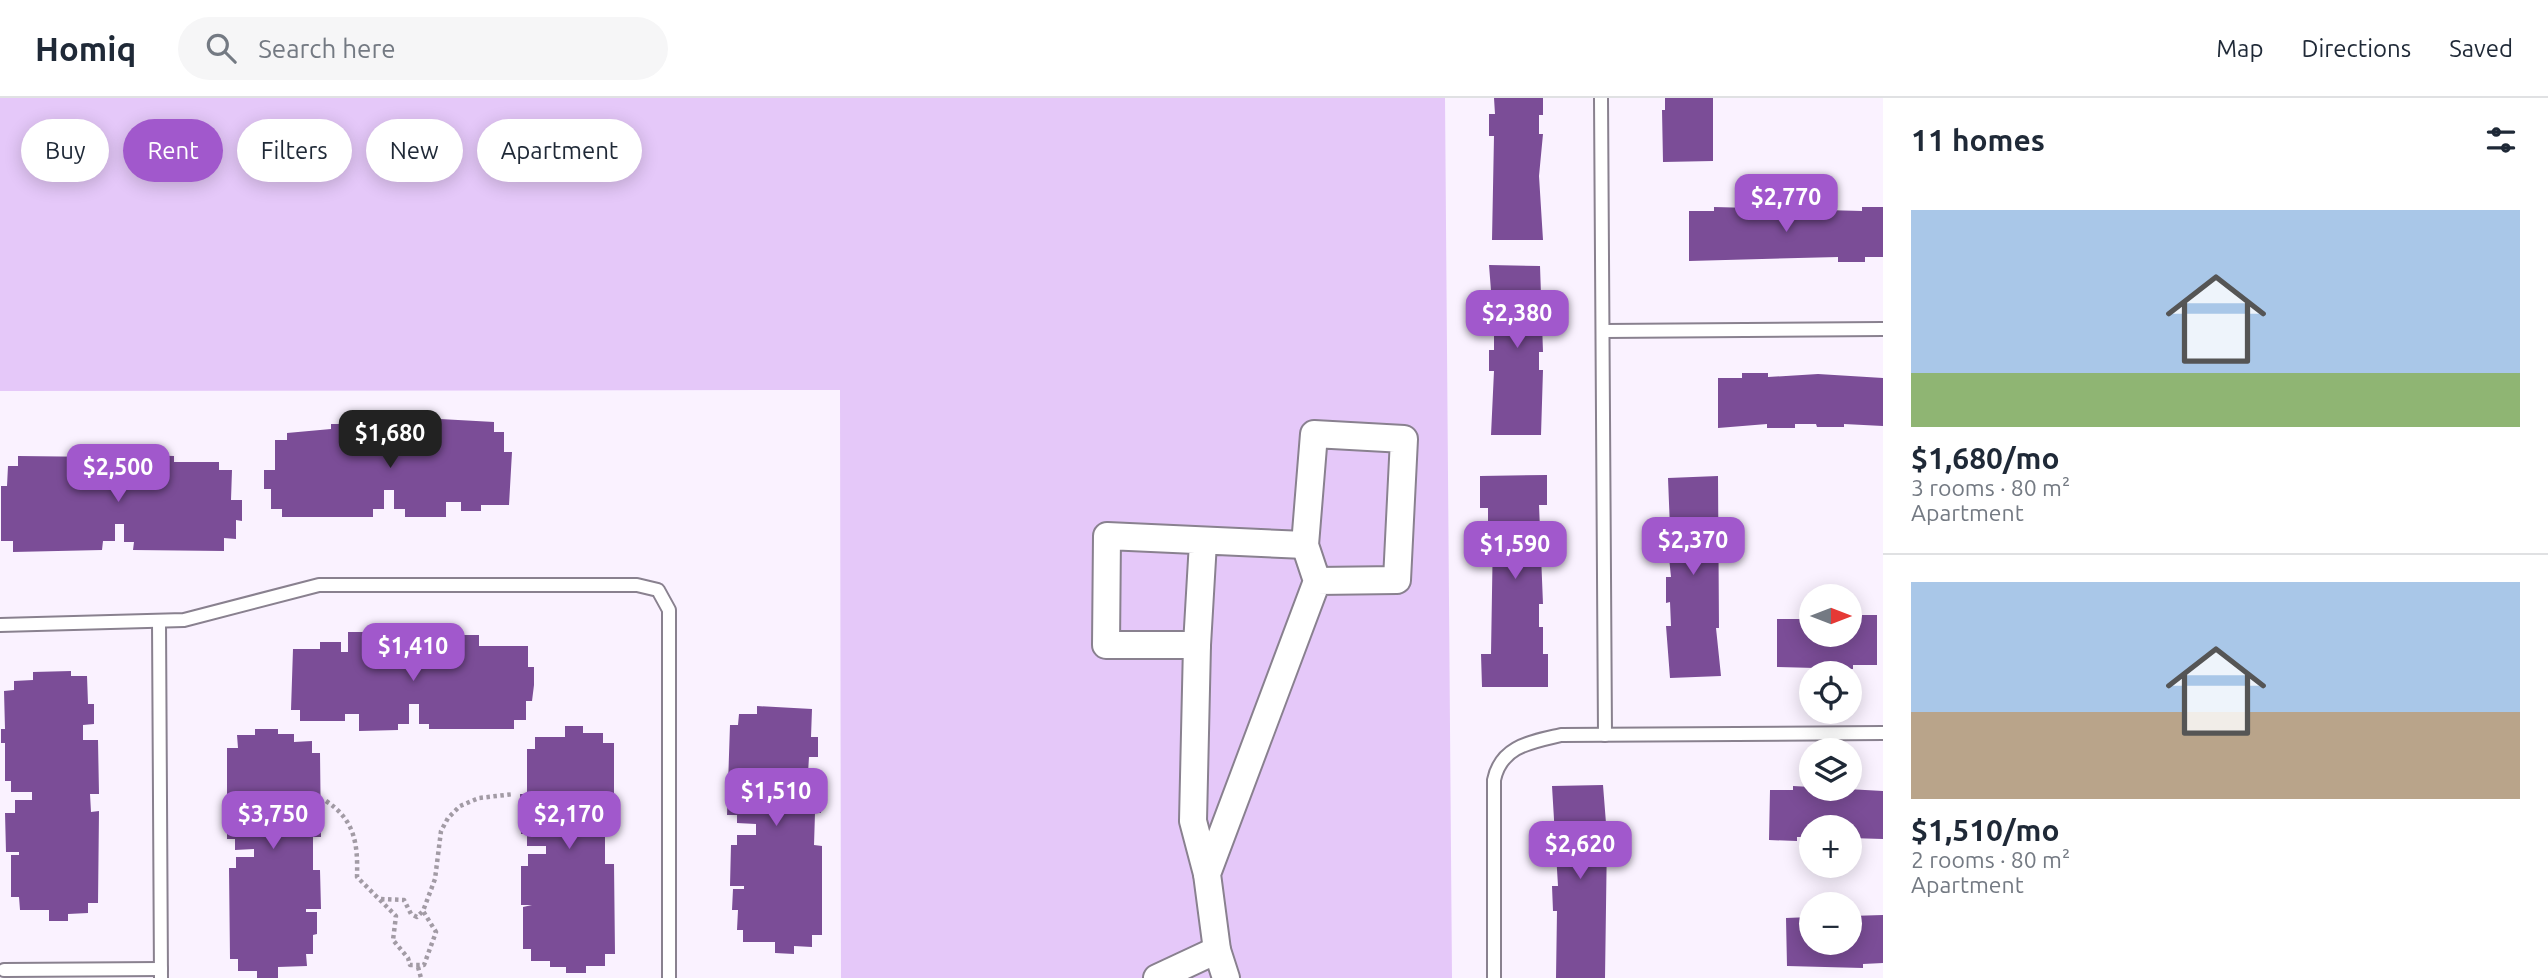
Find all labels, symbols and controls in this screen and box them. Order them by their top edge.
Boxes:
search box [178,17,668,80]
icon: search [202,29,240,67]
text: Homiq [35,30,136,67]
text: Search here [258,34,396,63]
text: Map [2216,35,2263,62]
text: Directions [2301,35,2411,62]
text: Saved [2449,35,2513,62]
chip: Buy [21,119,109,182]
chip: Rent [123,119,223,182]
chip: Filters [237,119,352,182]
chip: New [366,119,463,182]
chip: Apartment [477,119,642,182]
icon: filters [2482,121,2520,159]
text: 11 homes [1911,123,2045,157]
pin: $2,770 [1729,174,1843,234]
text: $2,770 [1751,184,1821,209]
icon: home [2153,256,2279,382]
pin: $2,380 [1460,290,1574,350]
text: $2,380 [1482,300,1552,325]
pin: $1,680 [333,410,447,470]
text: $1,680 [355,420,425,445]
text: $1,680/mo [1911,441,2060,475]
pin: $2,500 [61,444,175,504]
text: $2,500 [83,454,153,479]
text: 3 rooms · 80 m² [1911,475,2070,500]
text: Apartment [1911,500,2024,525]
pin: $2,370 [1636,518,1750,577]
pin: $1,590 [1458,522,1572,581]
text: $2,370 [1658,527,1728,552]
text: $1,590 [1480,531,1550,556]
north arrow [1799,584,1862,648]
map controls [1799,584,1862,955]
pin: $1,410 [356,624,470,683]
icon: home [2153,628,2279,754]
text: $1,410 [378,633,448,658]
button: locate [1799,661,1862,724]
button: layers [1799,738,1862,801]
pin: $1,510 [719,768,833,828]
text: $1,510 [741,778,811,803]
pin: $3,750 [216,792,330,851]
pin: $2,170 [512,792,626,851]
text: $3,750 [238,801,308,826]
text: $2,170 [534,801,604,826]
text: $1,510/mo [1911,813,2060,847]
button: + [1799,815,1862,878]
pin: $2,620 [1523,822,1637,881]
text: $2,620 [1545,831,1615,856]
text: 2 rooms · 80 m² [1911,847,2070,872]
text: Apartment [1911,872,2024,897]
button: − [1799,892,1862,955]

